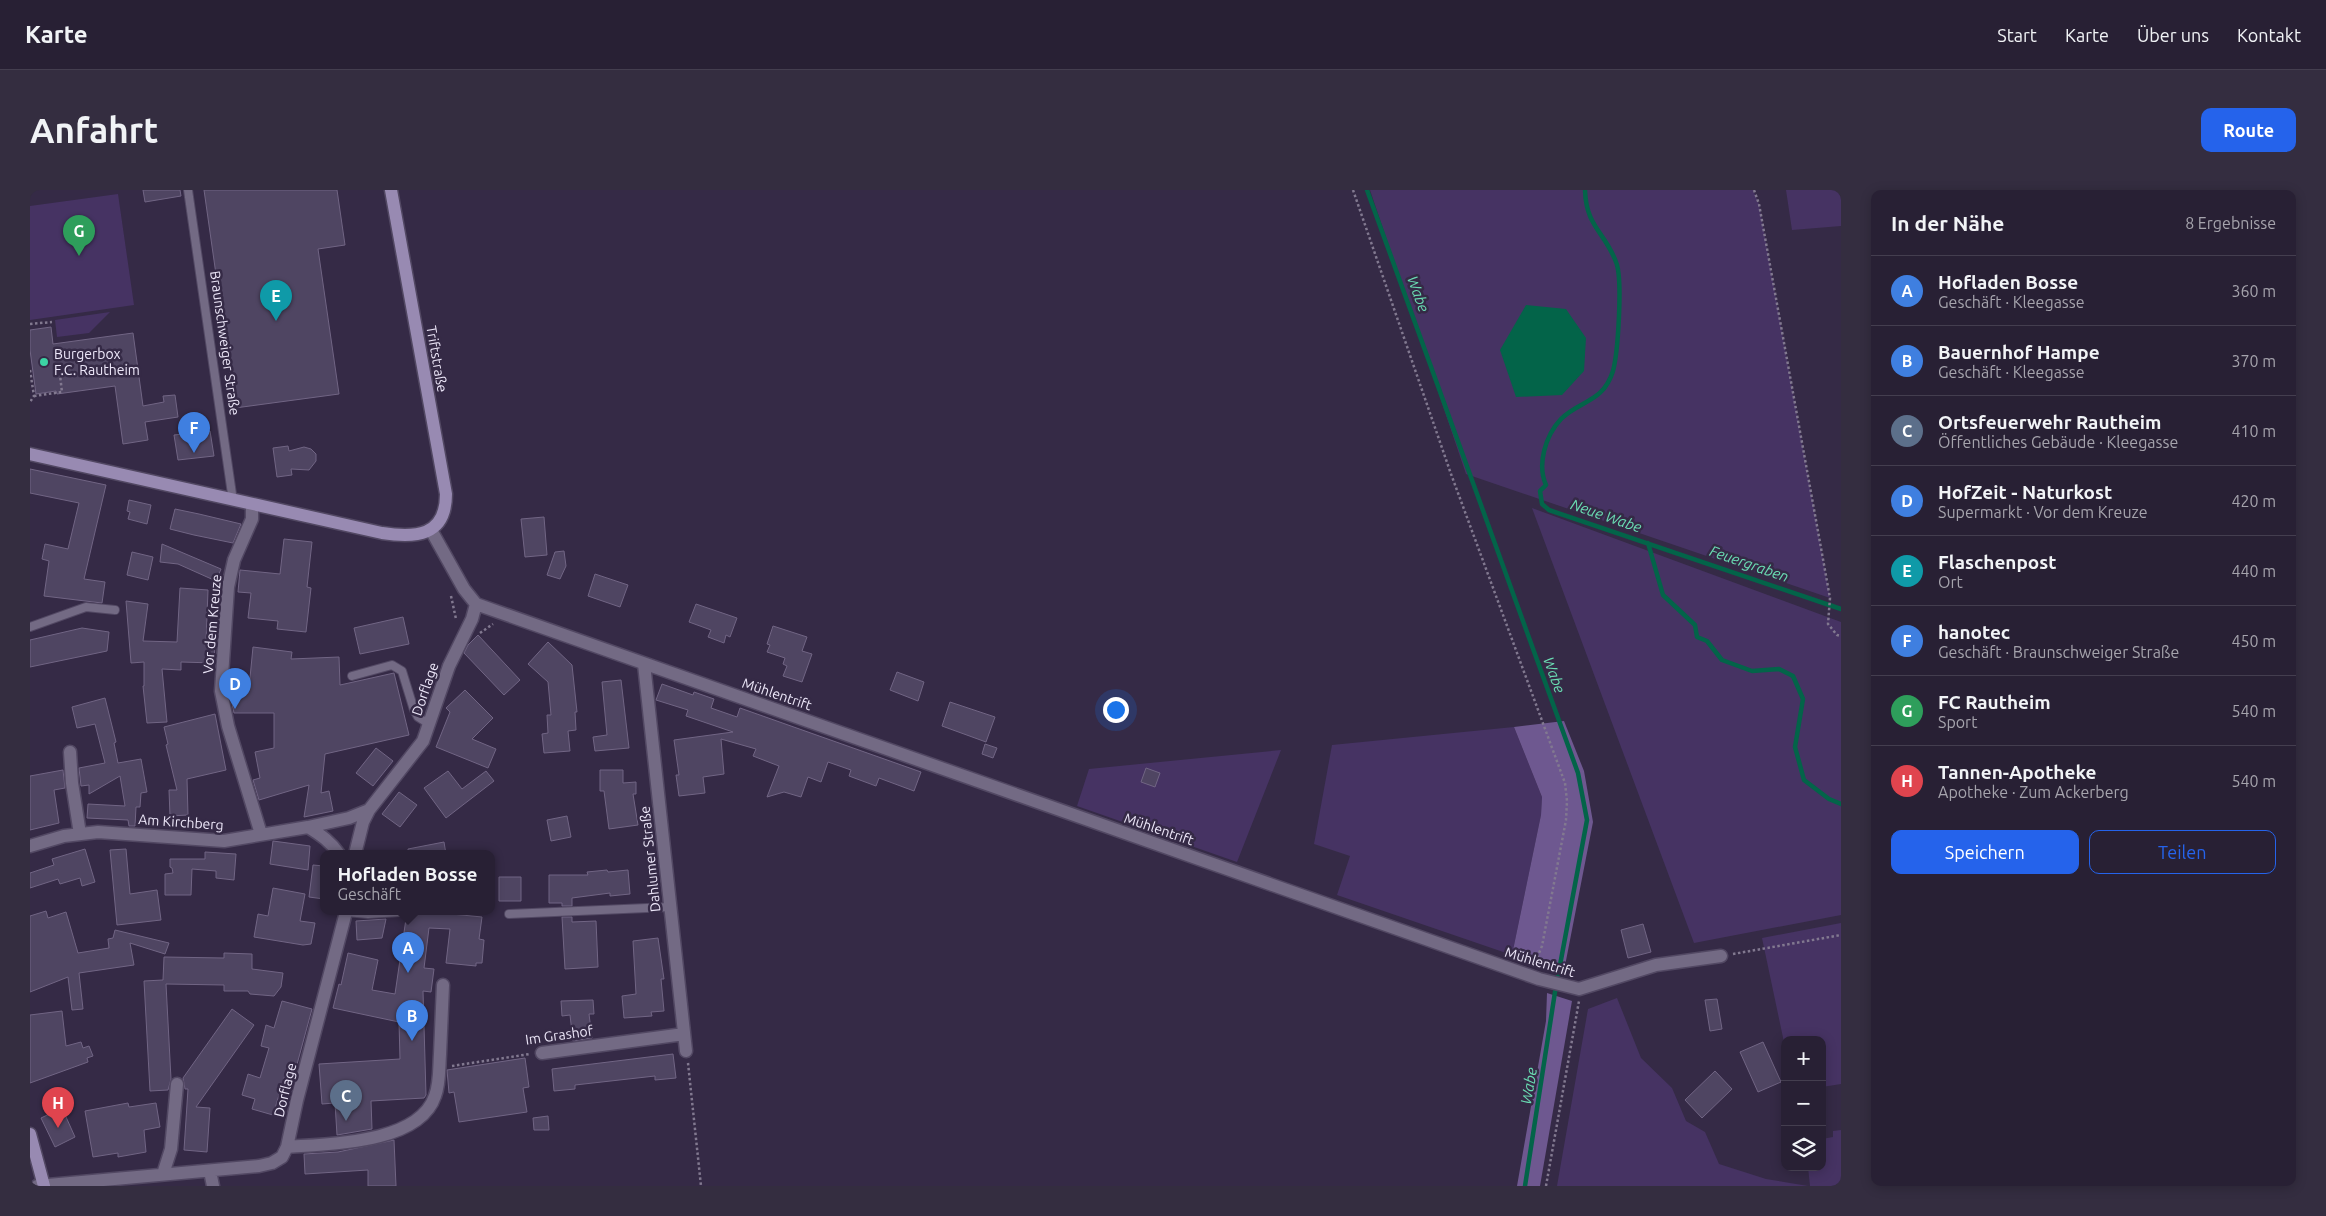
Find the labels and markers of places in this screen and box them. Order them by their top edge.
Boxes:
pin: G [63,215,95,256]
pin: E [260,280,292,321]
place label: Burgerbox F.C. Rautheim [54,346,140,378]
marker: Burgerbox F.C. Rautheim [38,356,50,368]
pin: F [178,412,210,453]
pin: D [219,668,251,709]
pin: A [392,932,424,973]
pin: B [396,1000,428,1041]
pin: C [330,1080,362,1121]
pin: H [42,1087,74,1128]

